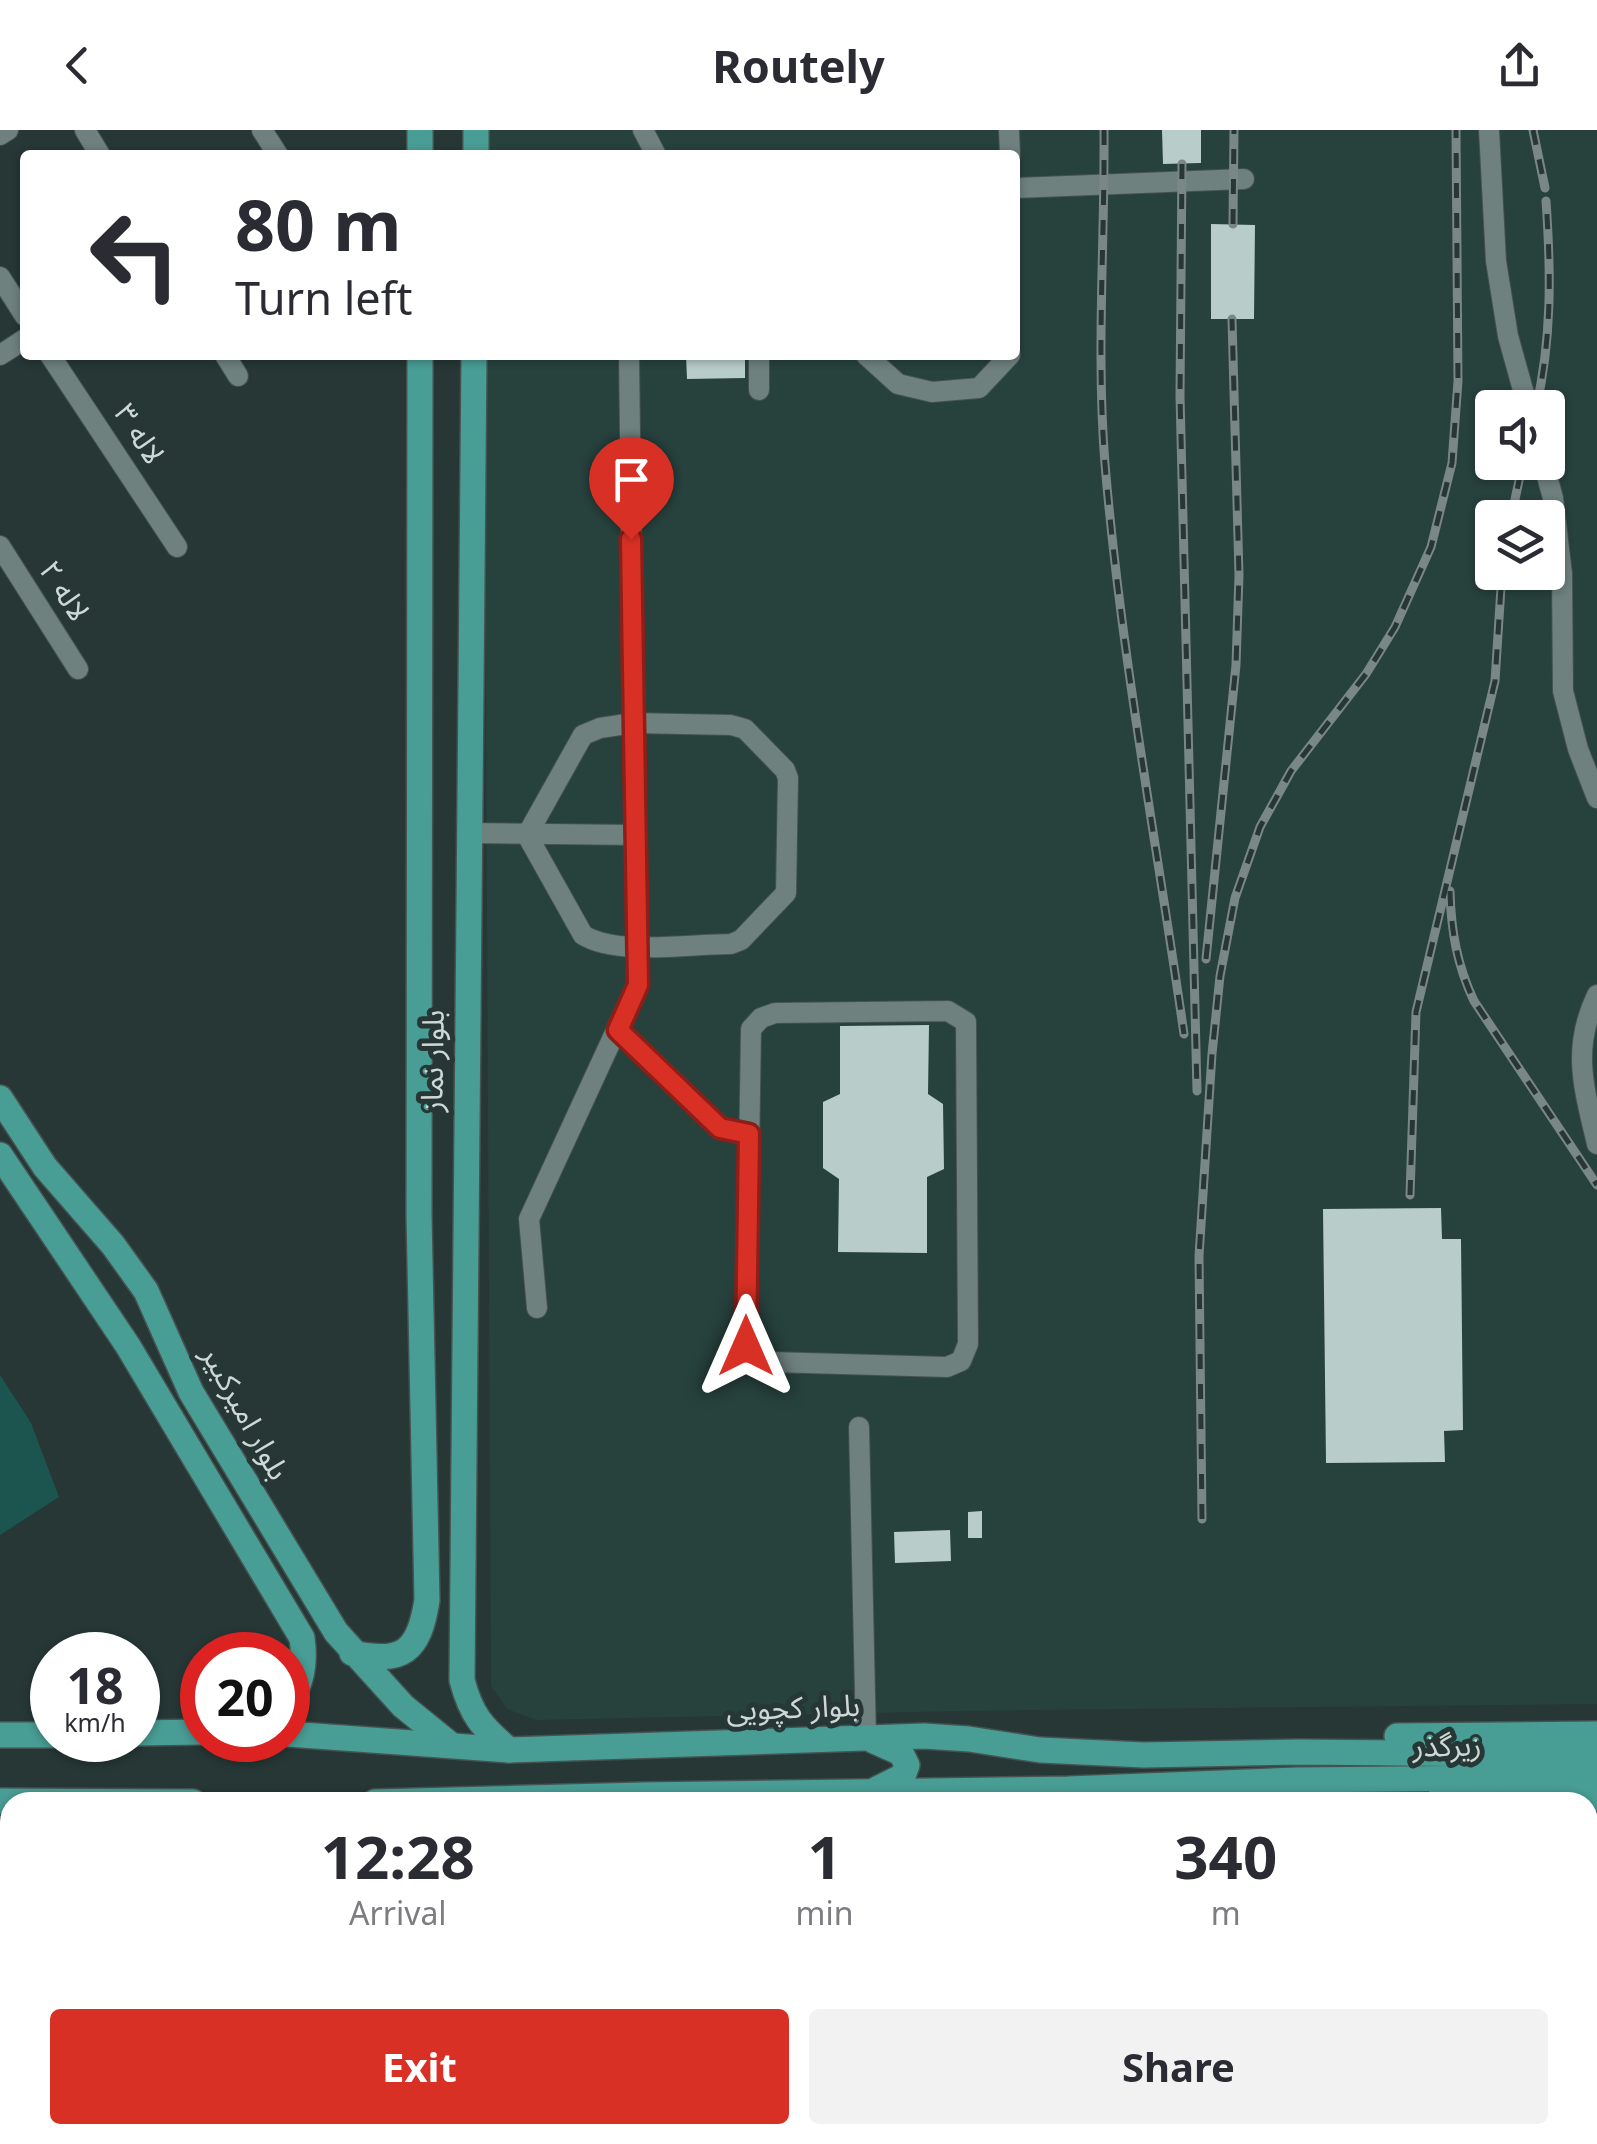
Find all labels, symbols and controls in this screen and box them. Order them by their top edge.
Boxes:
text: Routely [712,35,885,96]
icon: back [50,38,105,93]
icon: share [1492,38,1547,93]
text: 80 m [235,176,402,272]
icon: left [70,190,200,320]
text: Turn left [235,267,412,328]
map controls [1475,390,1565,590]
button: sound [1475,390,1565,480]
street label: لاله ۳ [105,395,175,472]
pin [589,437,674,540]
icon: arrive [604,452,659,507]
button: layers [1475,500,1565,590]
street label: لاله ۲ [30,552,100,629]
street label: بلوار نماز [410,1009,453,1113]
position arrow [694,1294,798,1398]
street label: بلوار امیرکبیر [192,1337,300,1487]
speed limit sign: 20 [180,1632,310,1762]
text: 18 [66,1651,124,1719]
street label: بلوار کچویی [725,1684,861,1729]
text: km/h [64,1705,126,1739]
street label: زیرگذر [1411,1723,1482,1766]
text: 12:28 [321,1815,475,1897]
text: 1 [807,1815,842,1897]
text: 340 [1174,1815,1277,1897]
text: Arrival [349,1891,447,1934]
text: min [796,1891,854,1934]
text: m [1211,1891,1241,1934]
button: Exit [50,2009,789,2124]
button: Share [809,2009,1548,2124]

